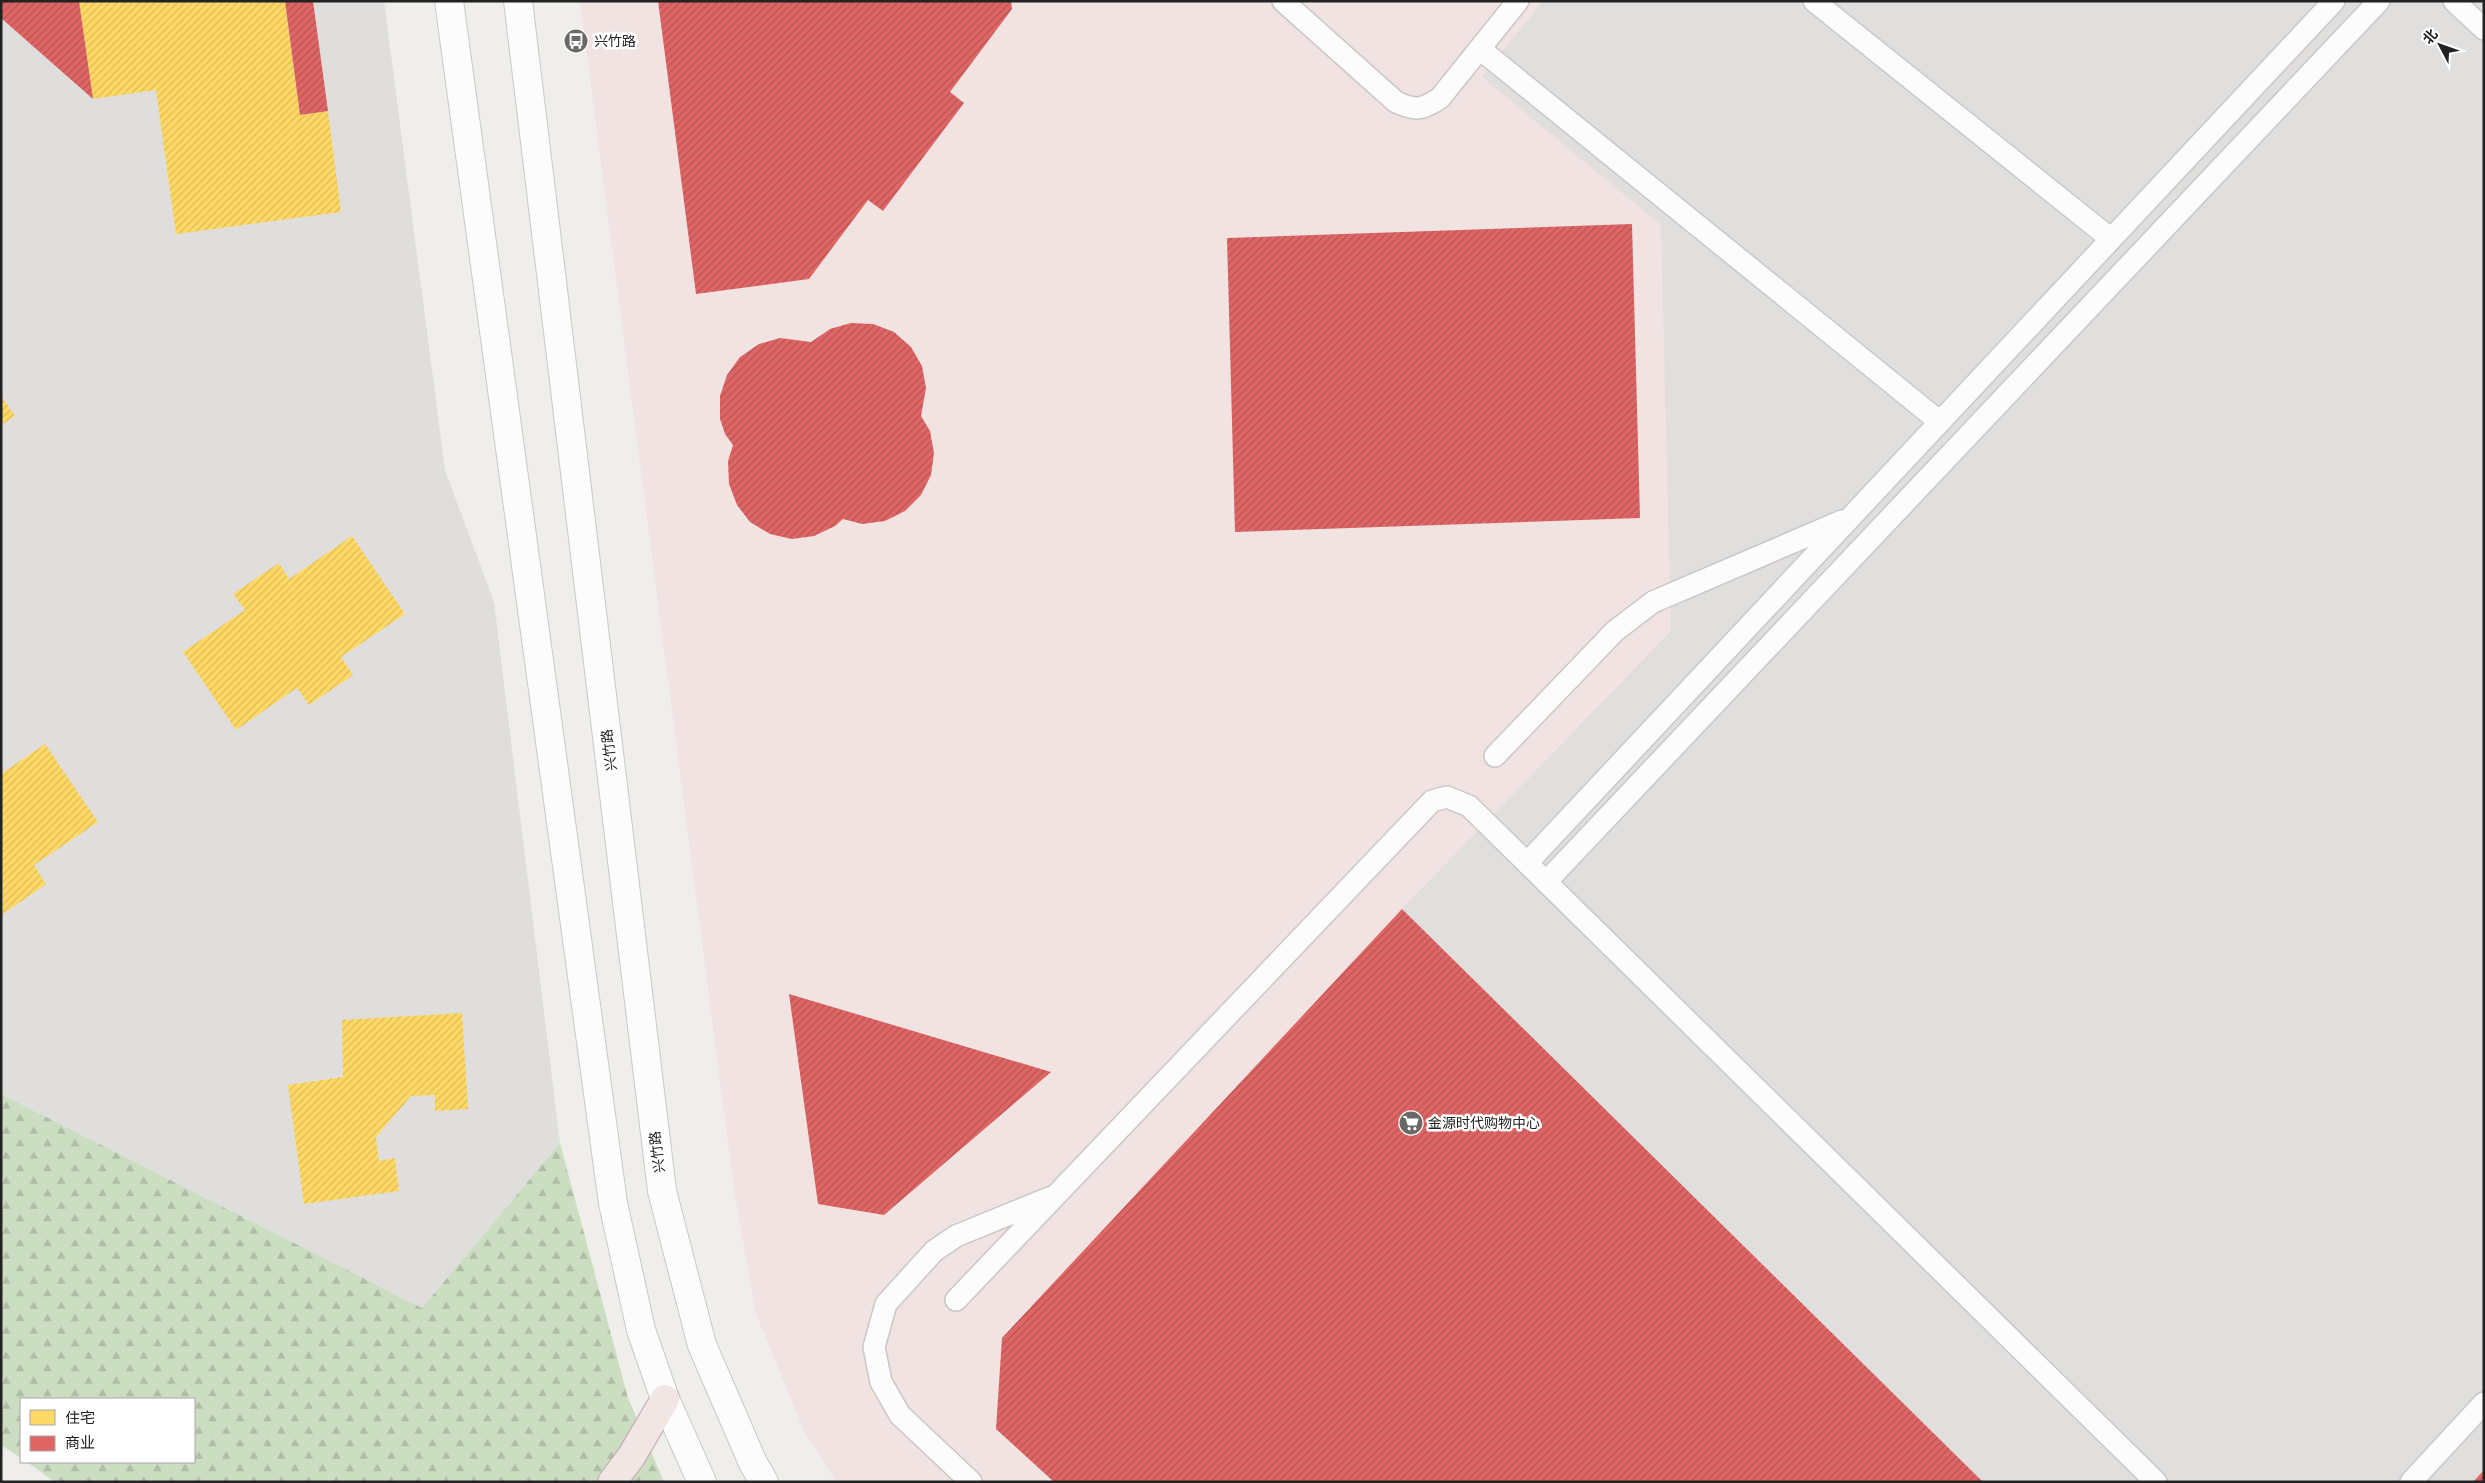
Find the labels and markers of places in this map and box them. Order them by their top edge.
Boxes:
bus stop icon: 兴竹路 [563,28,589,54]
place label: 兴竹路 [594,33,636,49]
supermarket icon: 金源时代购物中心 [1398,1110,1424,1136]
place label: 金源时代购物中心 [1428,1115,1540,1131]

